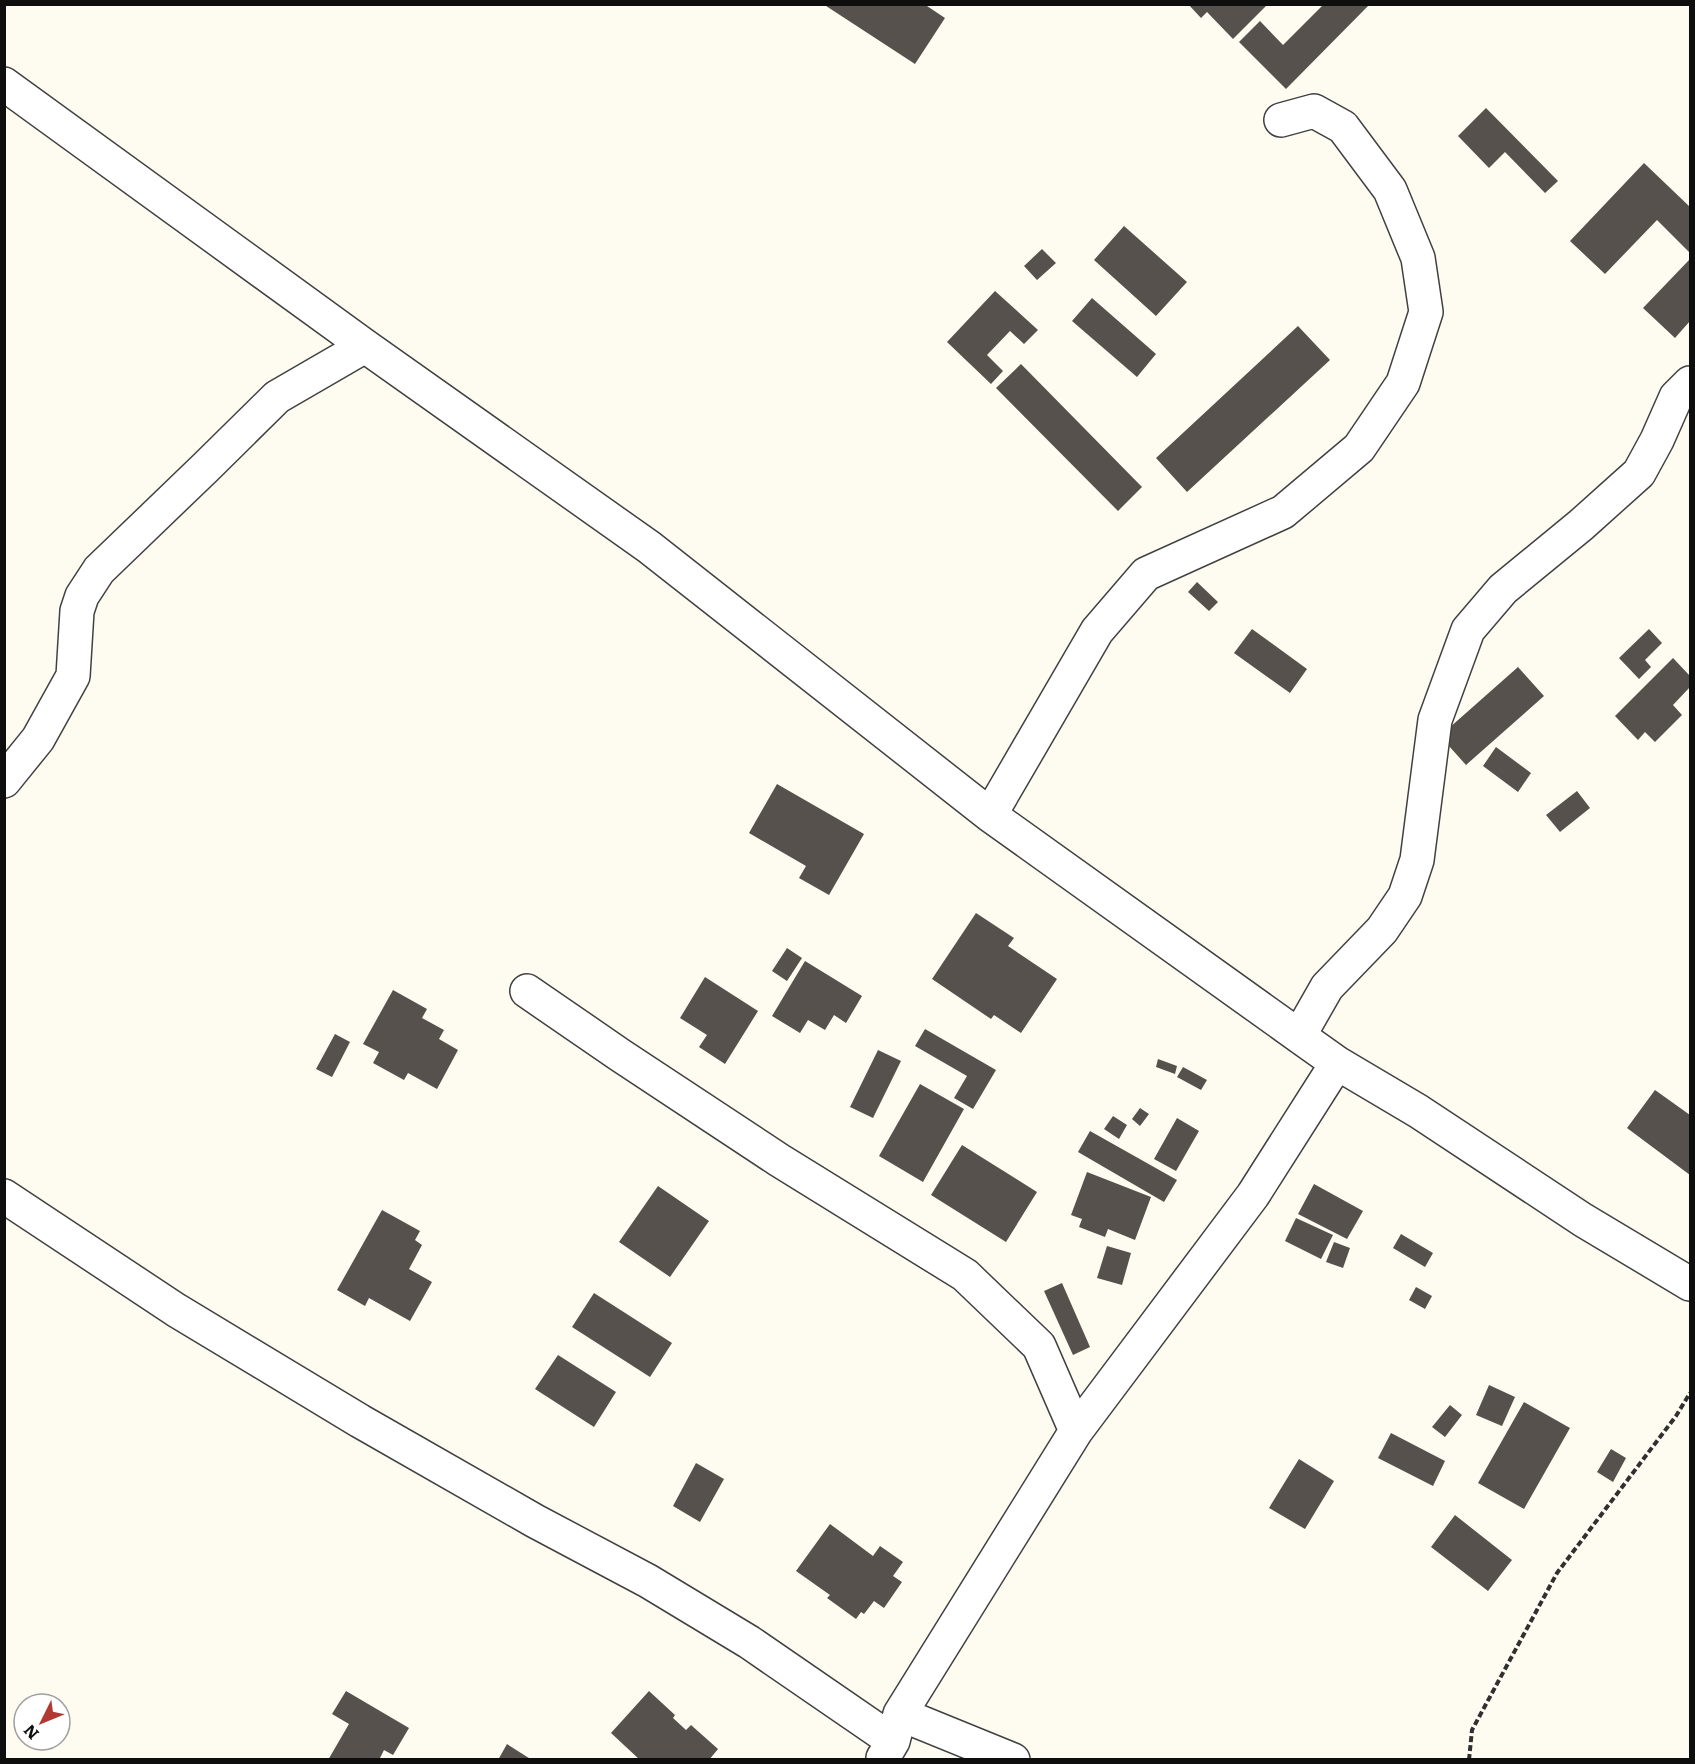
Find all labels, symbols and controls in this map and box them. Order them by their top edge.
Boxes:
north arrow [12,1692,72,1752]
text: N [17,1720,44,1746]

